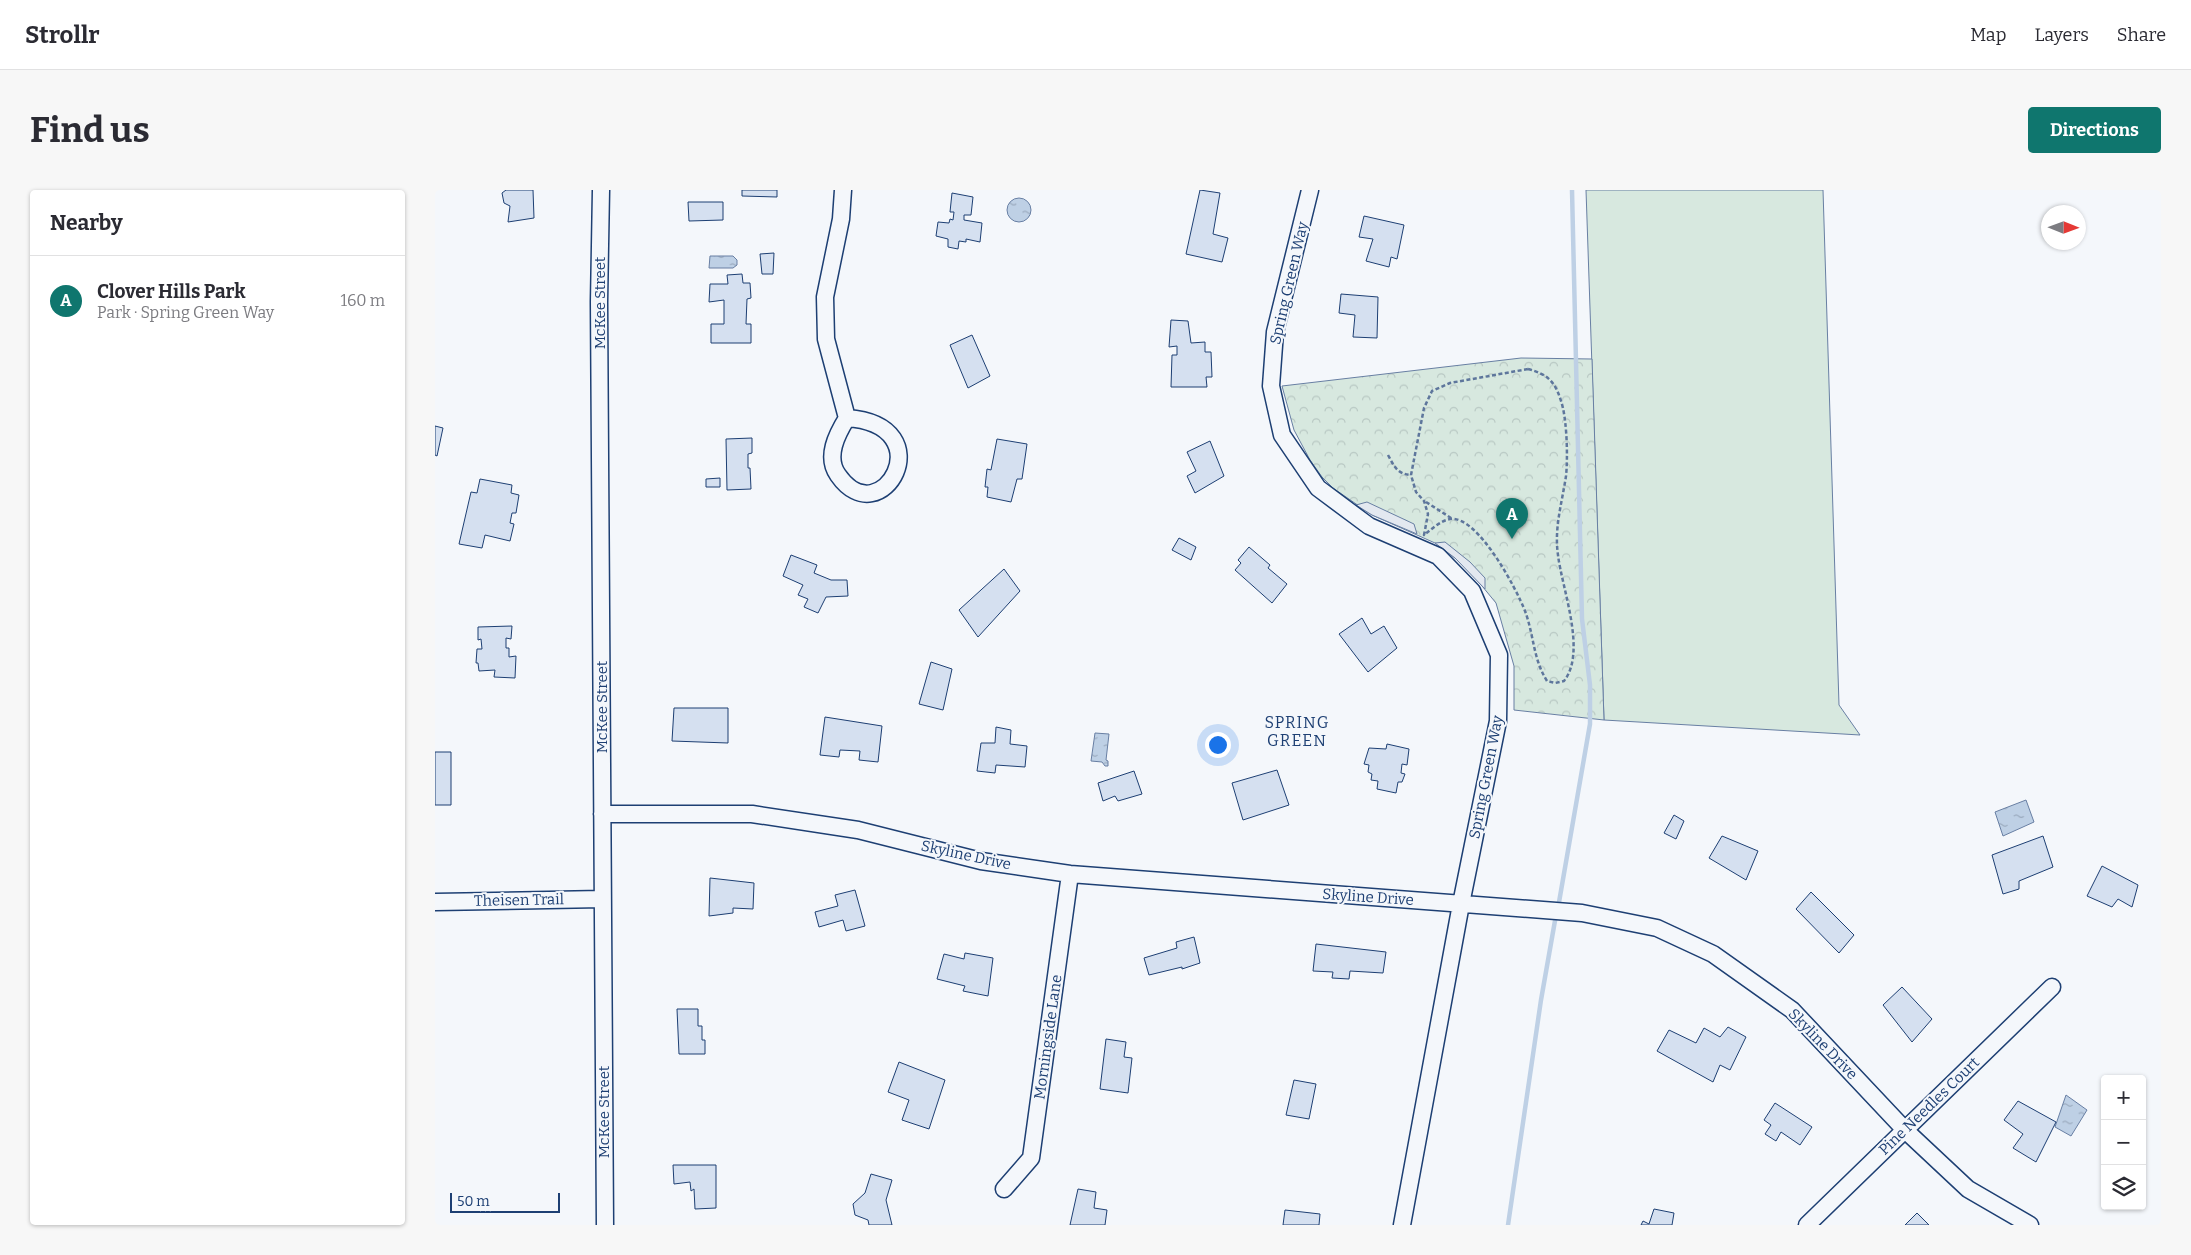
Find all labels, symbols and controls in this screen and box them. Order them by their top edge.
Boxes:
text: Strollr [25,21,100,49]
text: Map [1970,24,2006,46]
text: Layers [2034,24,2089,46]
text: Share [2117,24,2166,46]
button: Directions [2028,107,2161,153]
text: Find us [30,109,150,151]
north arrow [2041,205,2086,250]
text: Nearby [50,210,123,236]
street label: Spring Green Way [1266,220,1312,346]
street label: McKee Street [591,256,609,349]
text: Clover Hills Park [97,280,245,303]
text: A [60,291,72,310]
text: 160 m [340,291,385,310]
text: Park · Spring Green Way [97,303,274,322]
pin: A [1496,498,1528,539]
street label: McKee Street [593,660,611,753]
district label: SPRING GREEN [1264,713,1330,750]
street label: Spring Green Way [1465,714,1507,840]
your location [1205,732,1231,758]
street label: Skyline Drive [919,837,1013,873]
street label: Skyline Drive [1322,885,1414,909]
street label: Theisen Trail [474,890,564,910]
street label: Morningside Lane [1030,974,1066,1100]
street label: Skyline Drive [1785,1005,1861,1083]
street label: Pine Needles Court [1875,1053,1983,1159]
street label: McKee Street [595,1065,613,1158]
map controls [2101,1075,2146,1210]
button: + [2101,1075,2146,1120]
button: − [2101,1120,2146,1165]
button: layers [2101,1165,2146,1210]
scale bar [450,1190,560,1213]
text: 50 m [457,1193,490,1210]

